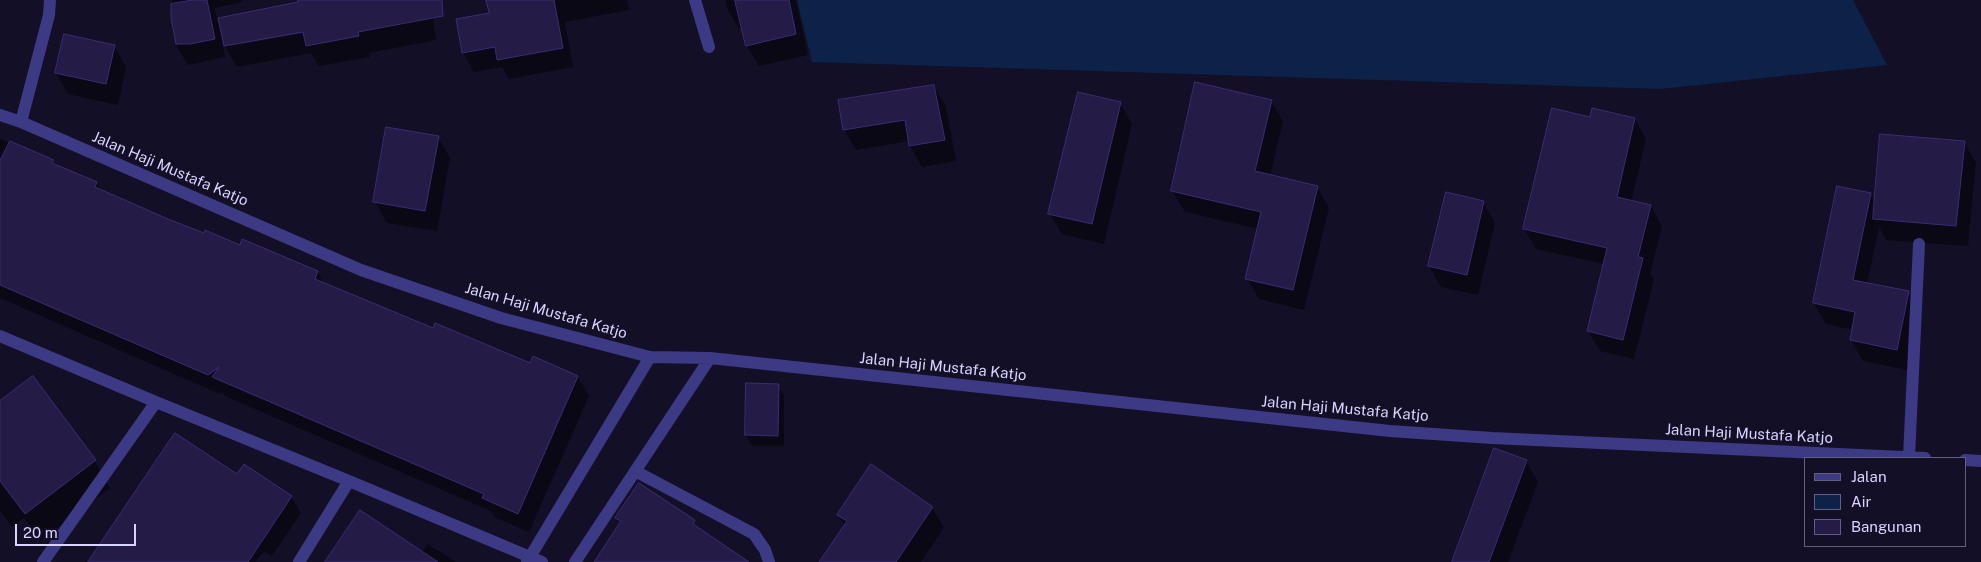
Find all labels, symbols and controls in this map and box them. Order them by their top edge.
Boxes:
street label: Jalan Haji Mustafa Katjo [89,128,251,210]
street label: Jalan Haji Mustafa Katjo [463,279,629,343]
street label: Jalan Haji Mustafa Katjo [859,349,1027,385]
street label: Jalan Haji Mustafa Katjo [1261,393,1429,425]
street label: Jalan Haji Mustafa Katjo [1665,421,1833,447]
legend [1804,457,1966,547]
text: Jalan [1851,468,1887,485]
text: Air [1851,493,1871,510]
scale bar [18,514,139,546]
text: Bangunan [1851,518,1922,535]
text: 20 m [23,524,58,541]

